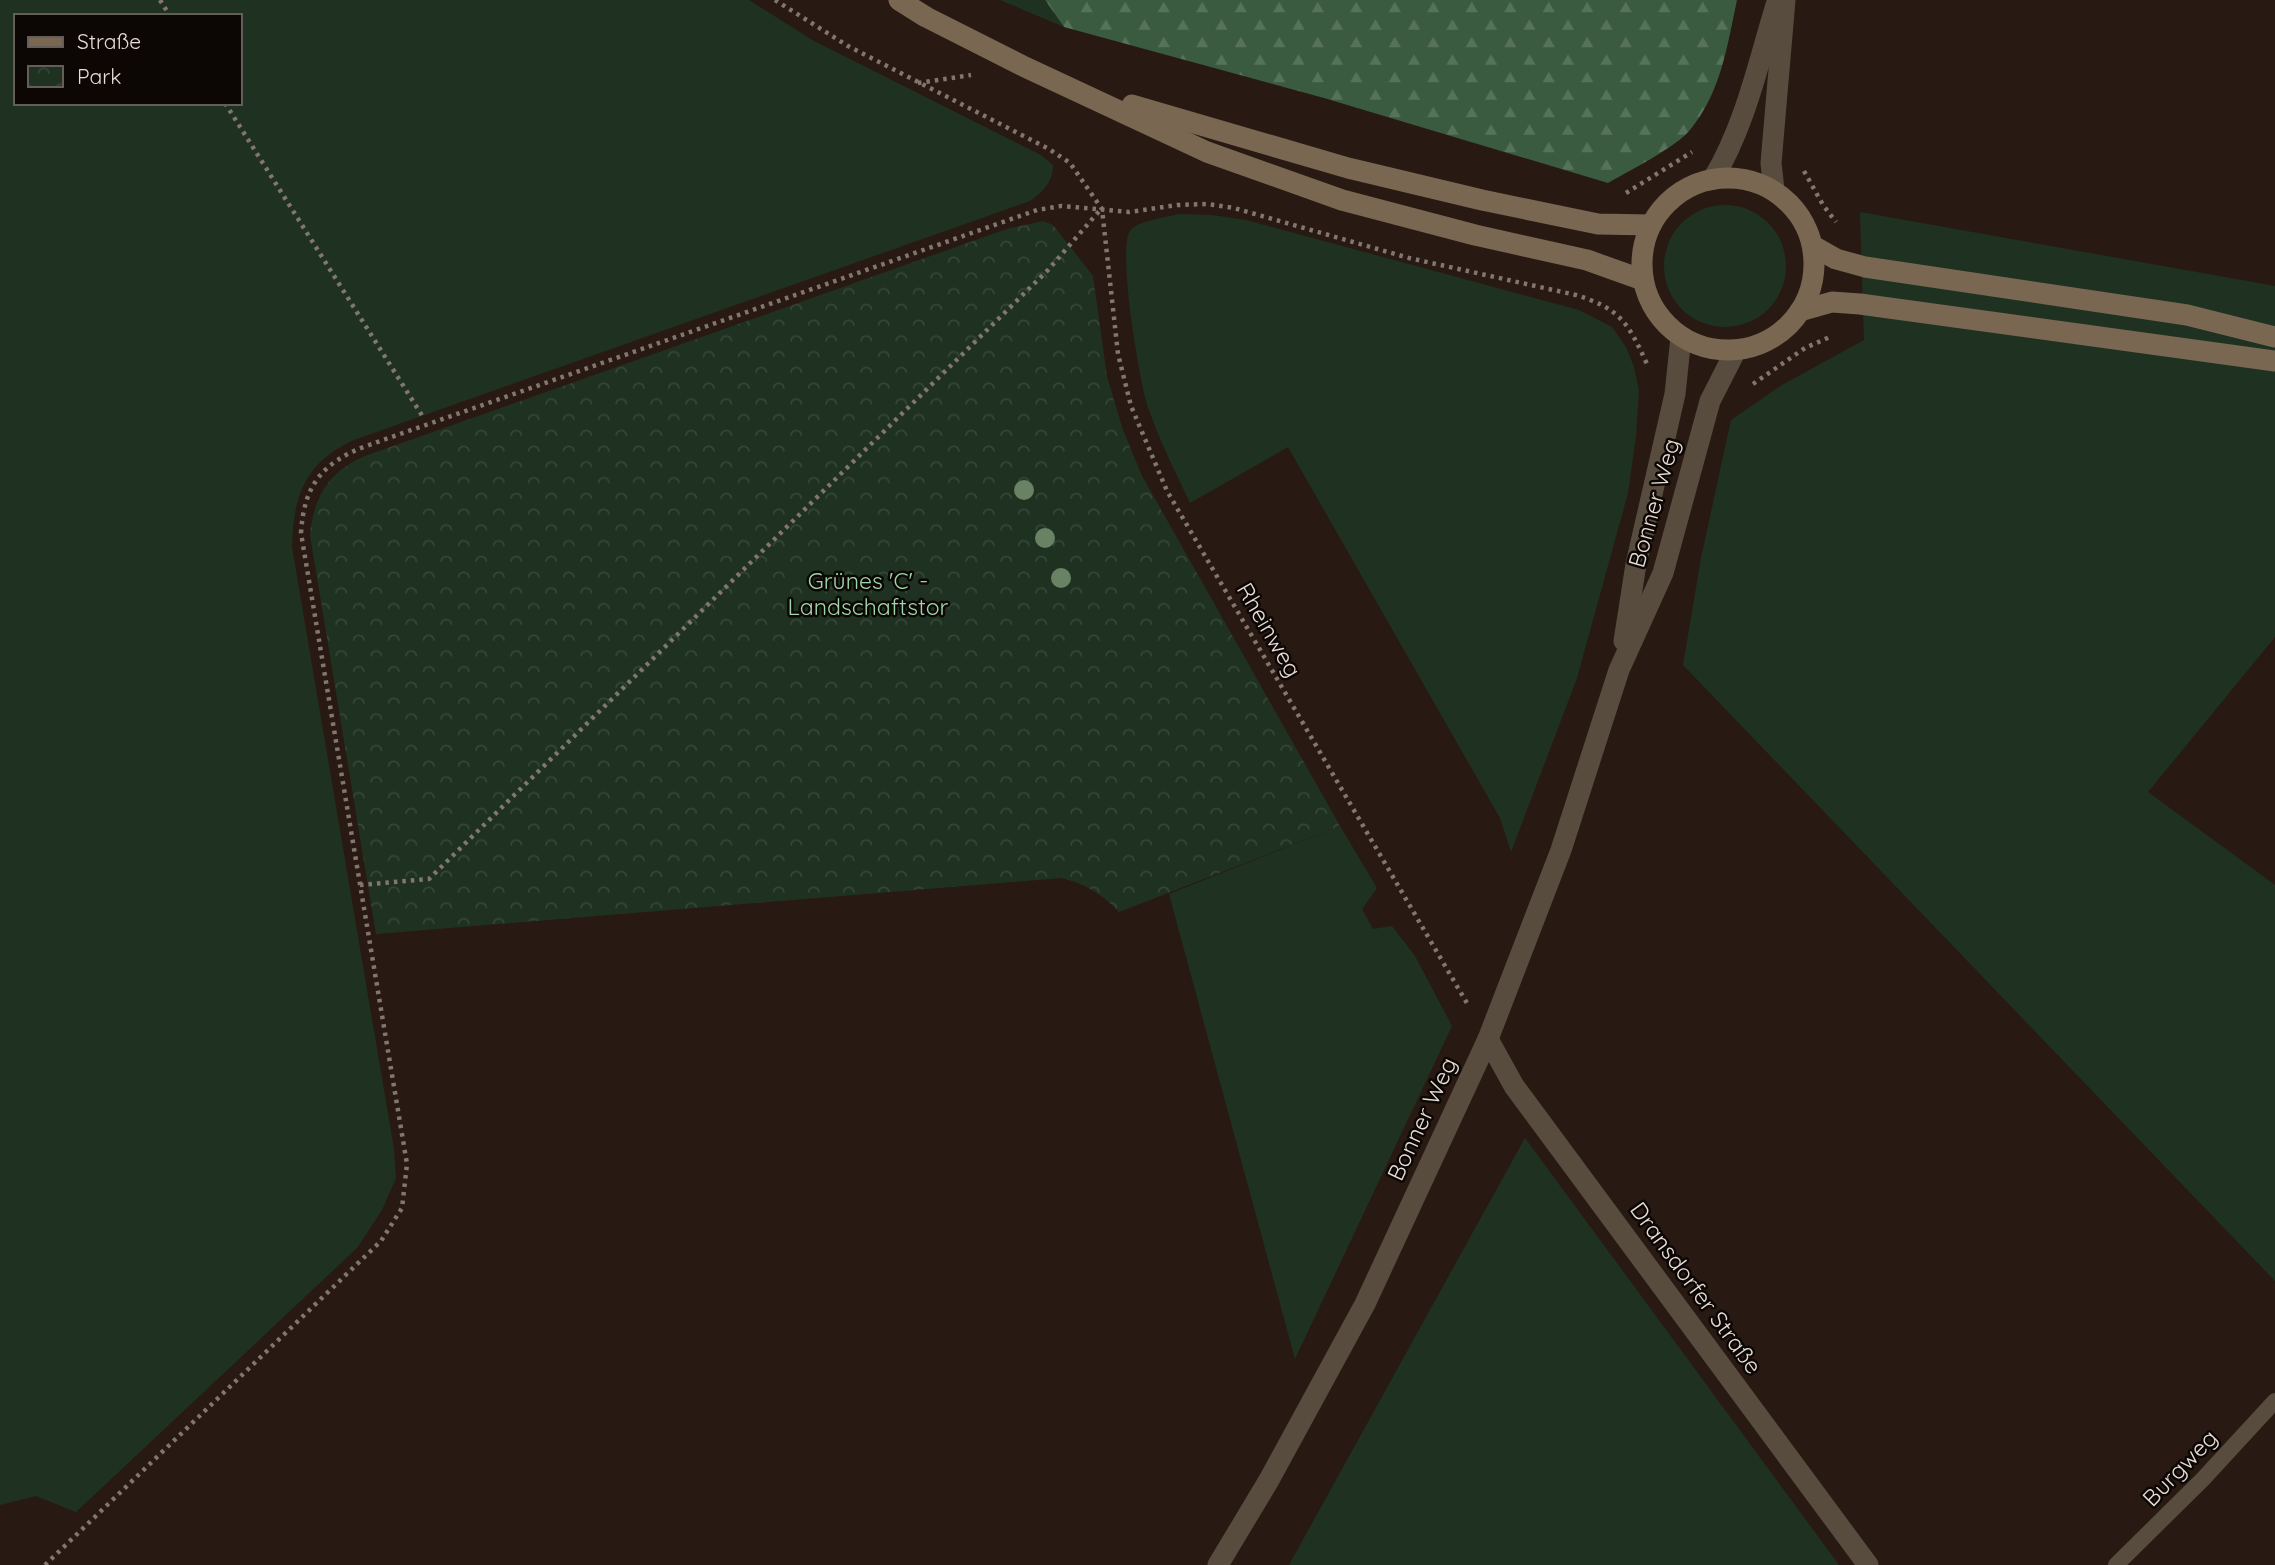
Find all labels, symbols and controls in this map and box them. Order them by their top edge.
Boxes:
legend [14,14,242,105]
text: Straße [77,28,141,54]
text: Park [77,63,121,89]
street label: Bonner Weg [1621,435,1686,571]
park label: Grünes 'C' - Landschaftstor [788,566,949,621]
street label: Rheinweg [1231,577,1308,682]
street label: Bonner Weg [1380,1053,1463,1185]
street label: Dransdorfer Straße [1624,1196,1769,1379]
street label: Burgweg [2136,1423,2223,1512]

